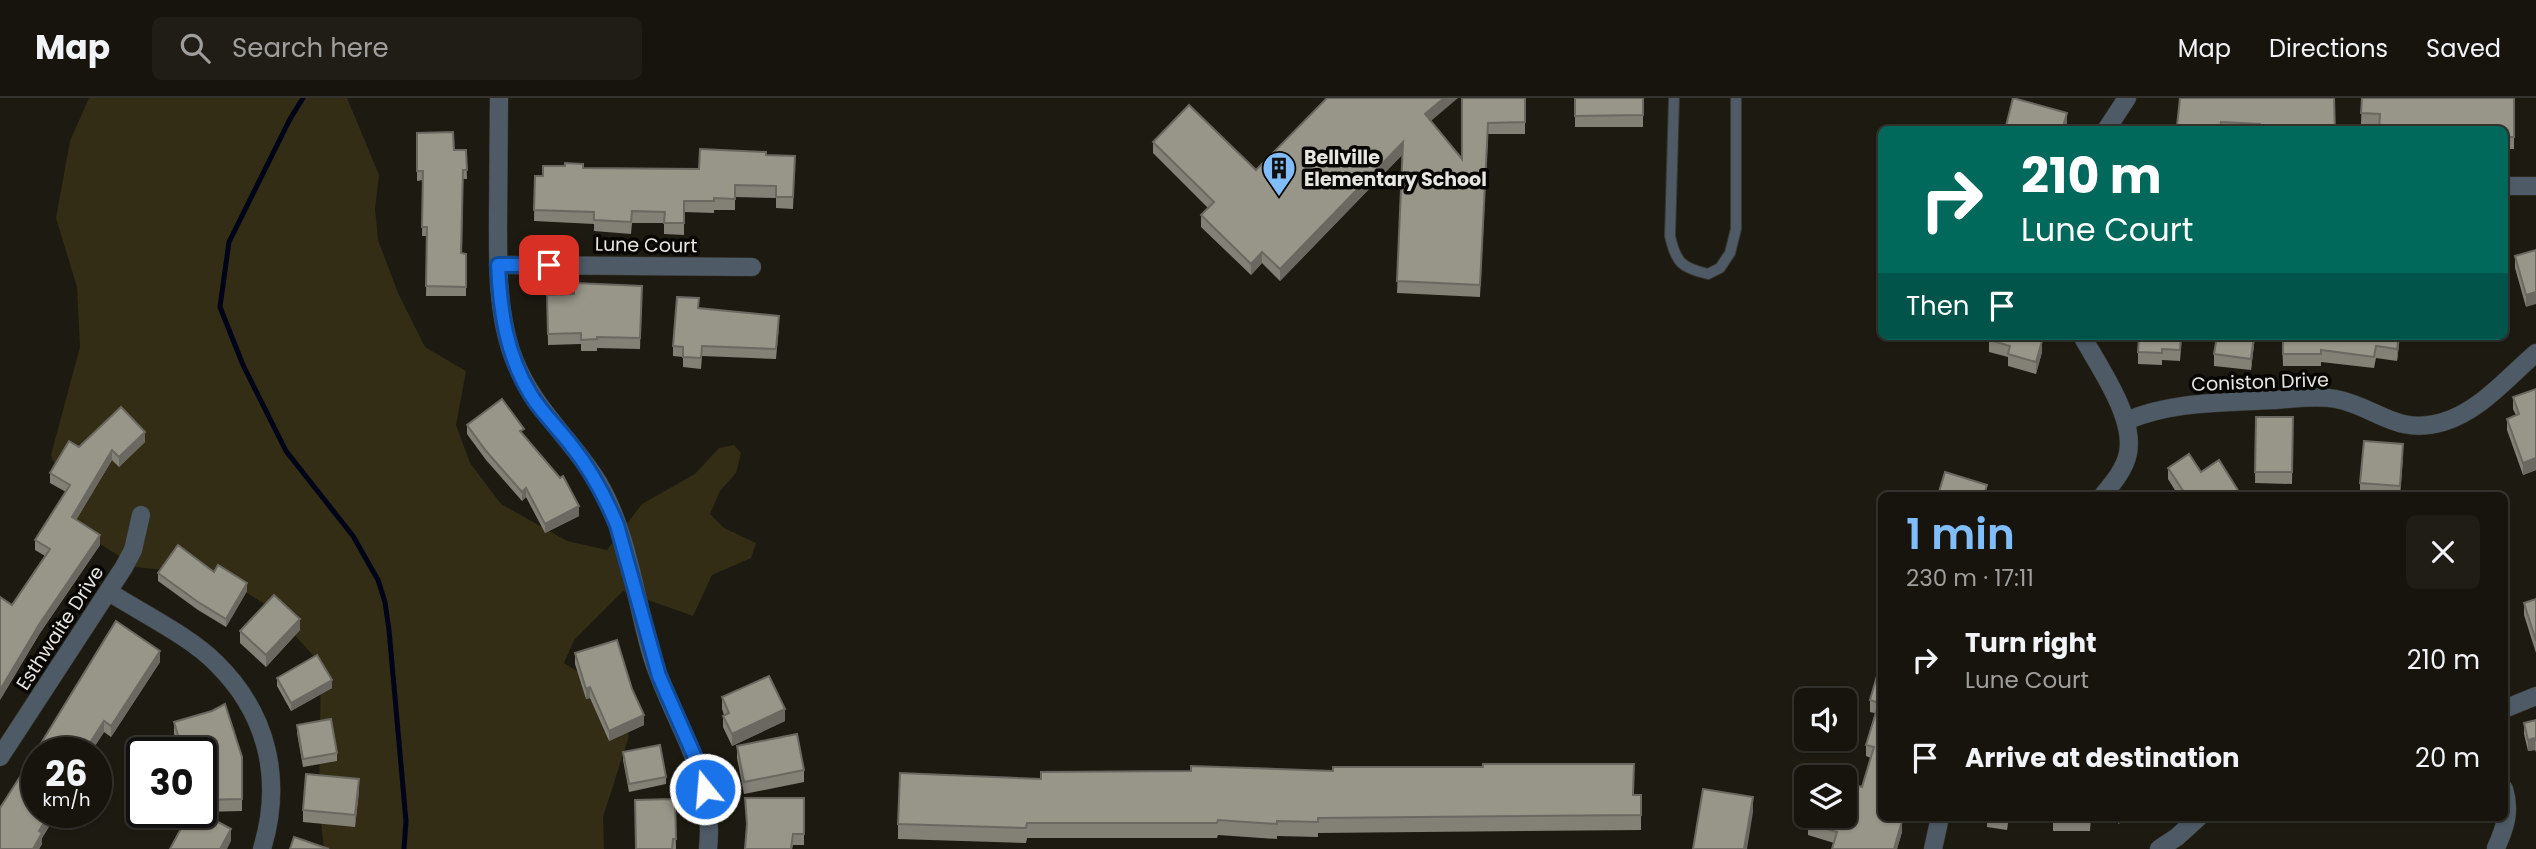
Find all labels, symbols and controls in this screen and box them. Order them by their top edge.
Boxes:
search box [152,17,642,80]
text: Map [35,24,110,71]
icon: search [176,29,214,67]
text: Search here [232,30,389,66]
text: Map [2178,32,2231,65]
text: Directions [2269,32,2388,65]
text: Saved [2426,32,2501,65]
text: 210 m [2021,142,2162,210]
place label: Bellville Elementary School [1304,144,1487,193]
building icon: Bellville Elementary School [1260,149,1298,198]
icon: right [1906,154,1997,245]
text: Lune Court [2021,207,2193,252]
street label: Lune Court [595,231,697,259]
pin [519,235,579,295]
icon: arrive [530,246,568,284]
icon: arrive [1983,287,2021,325]
text: Then [1906,288,1969,324]
street label: Coniston Drive [2191,366,2329,398]
text: 1 min [1906,505,2015,564]
button: close [2406,515,2480,589]
street label: Esthwaite Drive [10,561,110,695]
text: 230 m · 17:11 [1906,562,2034,594]
text: Turn right [1965,625,2097,661]
icon: right [1906,641,1944,679]
text: 210 m [2407,642,2480,678]
text: Lune Court [1965,664,2089,696]
map controls [1794,688,1857,828]
button: sound [1794,688,1857,751]
speed limit sign: 30 [126,737,217,828]
icon: arrive [1906,739,1944,777]
text: Arrive at destination [1965,740,2240,776]
text: 20 m [2415,740,2480,776]
text: 26 [45,749,88,798]
position arrow [668,752,742,826]
button: layers [1794,765,1857,828]
text: km/h [43,787,90,812]

